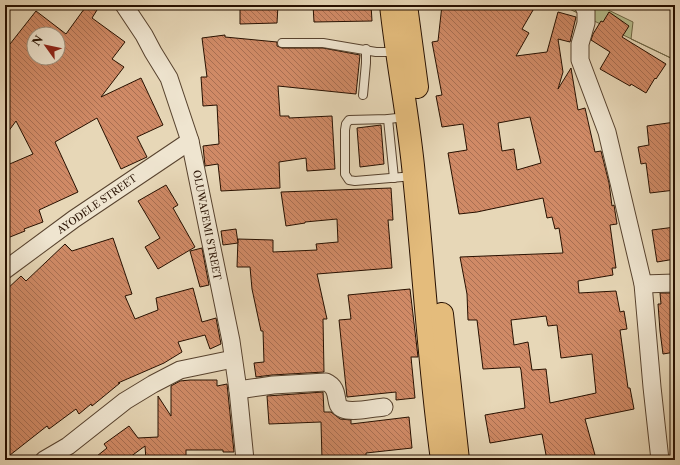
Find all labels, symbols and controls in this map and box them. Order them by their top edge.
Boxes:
north arrow [26,26,66,66]
text: N [29,32,46,48]
street label: OLUWAFEMI STREET [190,169,224,282]
street label: AYODELE STREET [54,171,140,237]

